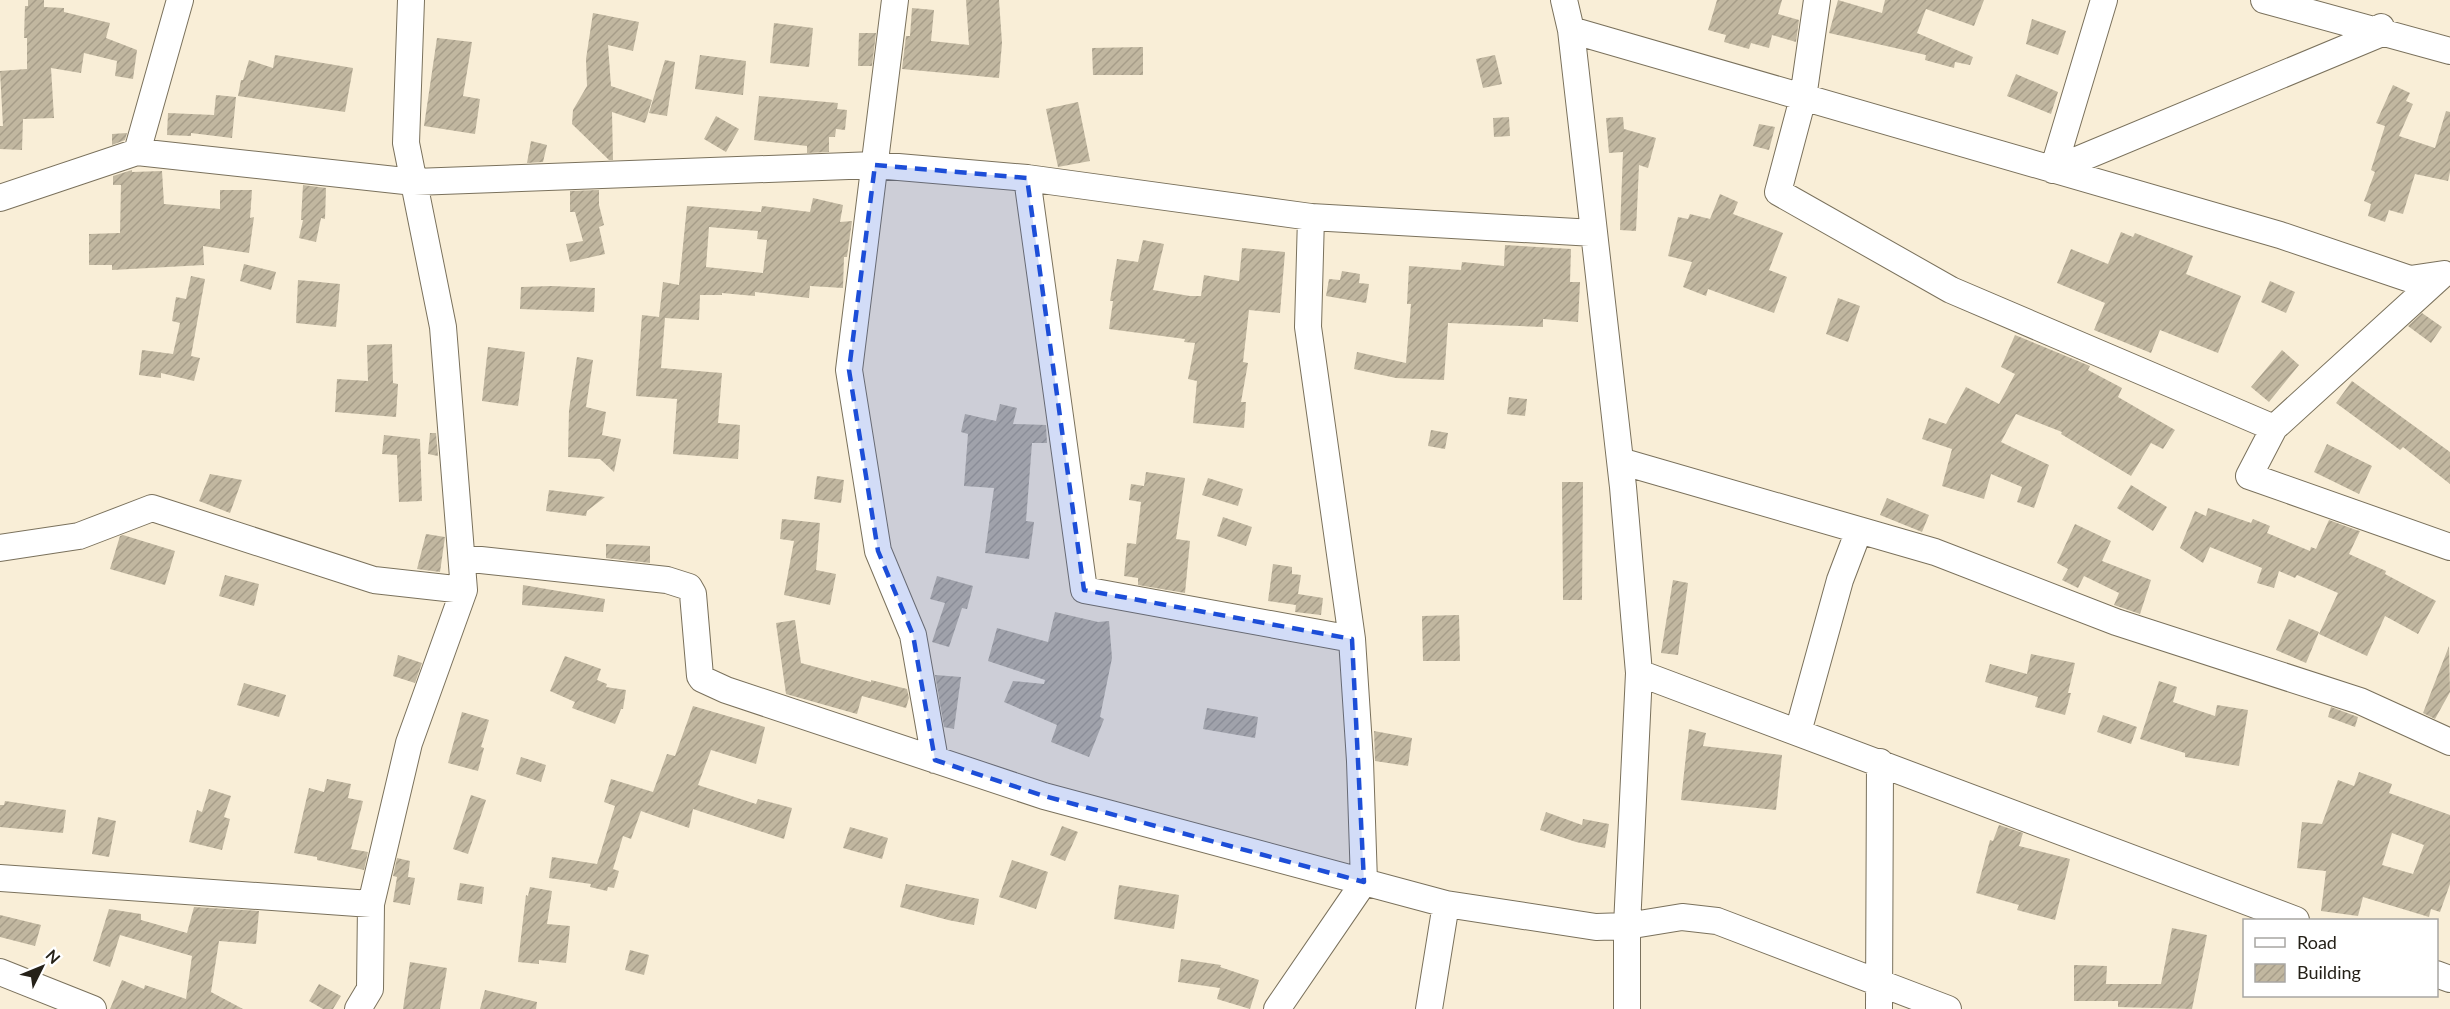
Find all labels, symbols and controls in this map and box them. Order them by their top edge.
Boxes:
legend [2243,919,2438,997]
text: Road [2297,931,2337,953]
north arrow [12,937,72,997]
text: N [42,945,64,967]
text: Building [2297,961,2361,983]

